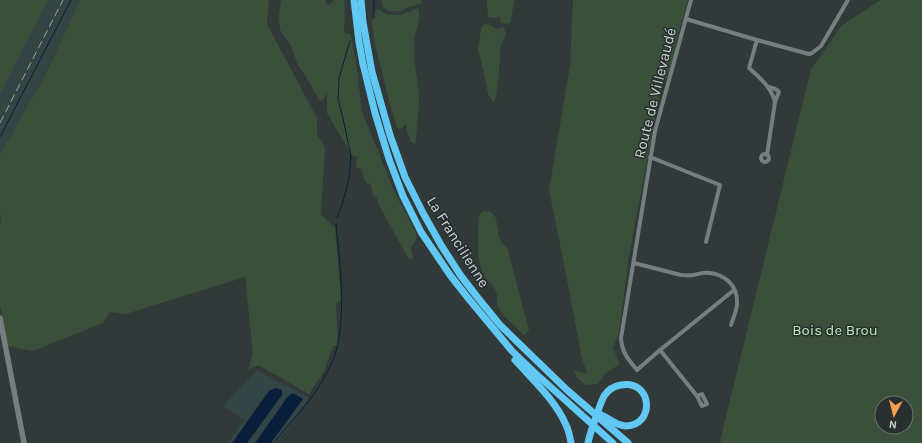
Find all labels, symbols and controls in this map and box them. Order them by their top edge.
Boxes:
street label: Route de Villevaudé [630,26,680,160]
street label: La Francilienne [423,193,493,291]
park label: Bois de Brou [792,321,878,339]
north arrow [874,395,914,435]
text: N [888,417,898,431]

